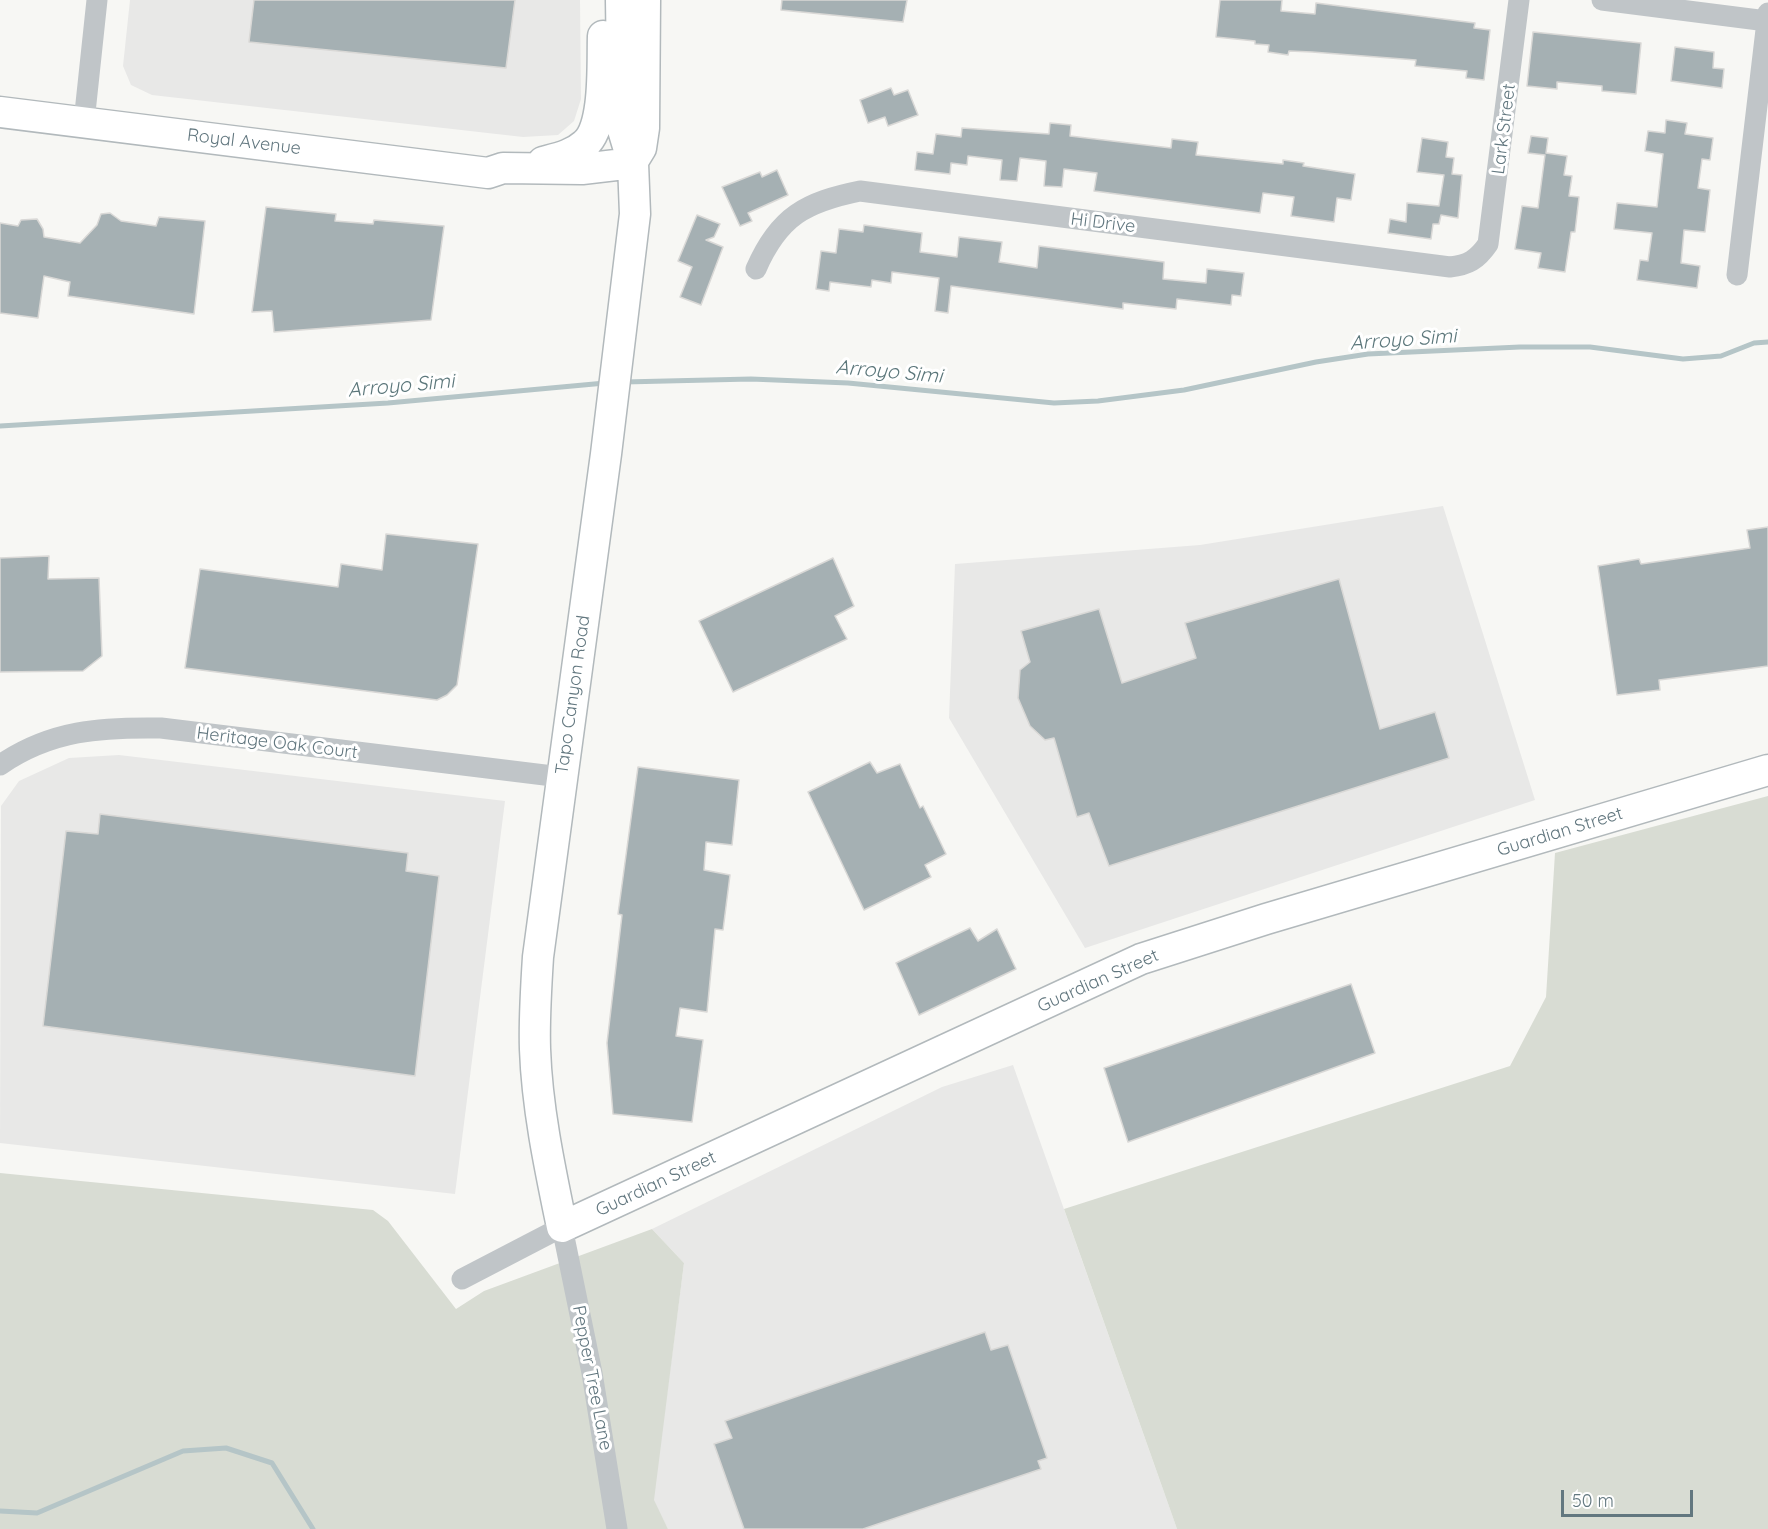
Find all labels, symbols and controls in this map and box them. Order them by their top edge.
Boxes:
street label: Lark Street [1488,82,1520,176]
street label: Royal Avenue [186,124,302,160]
street label: Hi Drive [1069,208,1137,238]
water label: Arroyo Simi [1349,324,1457,356]
water label: Arroyo Simi [835,355,943,389]
water label: Arroyo Simi [347,369,455,403]
street label: Tapo Canyon Road [551,614,595,776]
street label: Heritage Oak Court [195,722,359,764]
street label: Guardian Street [1495,803,1625,861]
street label: Guardian Street [1034,945,1162,1017]
street label: Guardian Street [592,1147,720,1221]
street label: Pepper Tree Lane [567,1304,617,1452]
scale bar [1564,1478,1696,1516]
text: 50 m [1572,1489,1614,1512]

